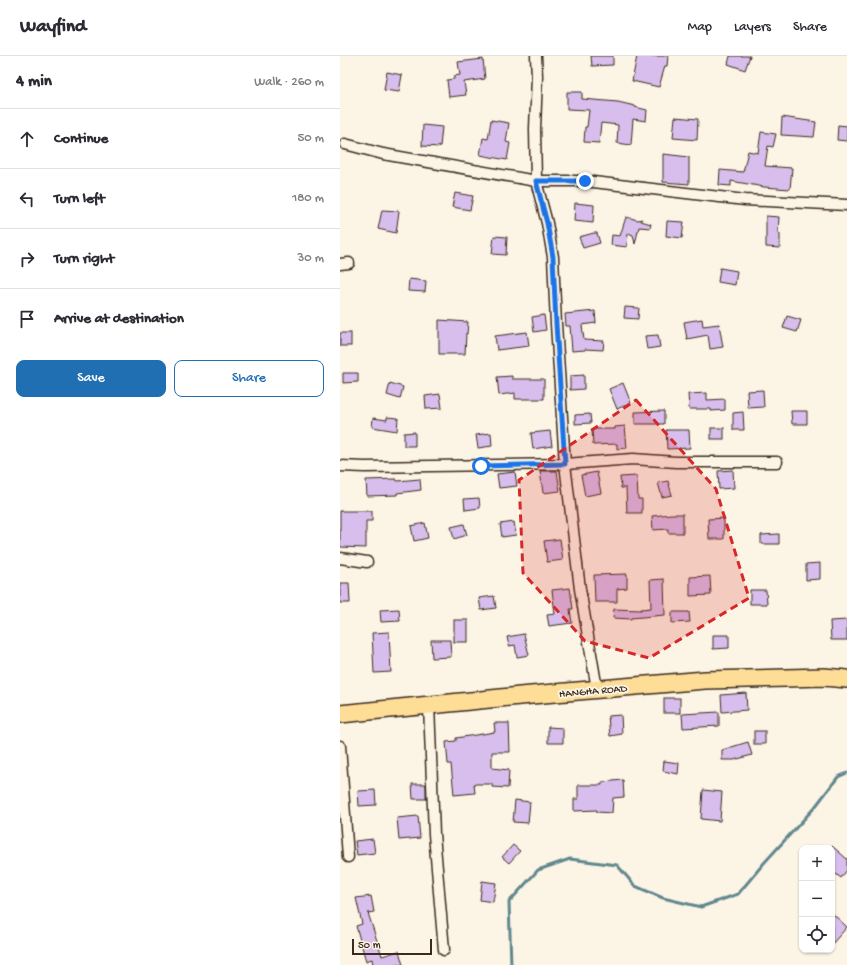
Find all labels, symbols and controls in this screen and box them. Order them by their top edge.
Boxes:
text: Wayfind [20,16,86,39]
text: Map [688,19,712,36]
text: Layers [734,19,771,36]
text: Share [793,19,827,36]
text: 4 min [16,72,52,92]
text: Walk · 260 m [254,75,324,90]
icon: ahead [16,128,38,150]
text: Continue [54,130,108,148]
text: 50 m [297,131,324,146]
route end [576,172,594,190]
icon: left [16,188,38,210]
text: Turn left [54,190,105,208]
text: 180 m [292,191,324,206]
icon: right [16,248,38,270]
text: Turn right [54,250,114,268]
text: 30 m [298,251,324,266]
icon: arrive [16,308,38,330]
text: Arrive at destination [54,310,184,328]
button: Save [16,360,166,397]
button: Share [174,360,324,397]
route start [472,457,490,475]
street label: HANGHA ROAD [559,683,629,701]
map controls [799,845,835,953]
button: + [799,845,835,881]
button: − [799,881,835,917]
button: locate [799,917,835,953]
scale bar [352,937,432,956]
text: 50 m [358,940,380,952]

